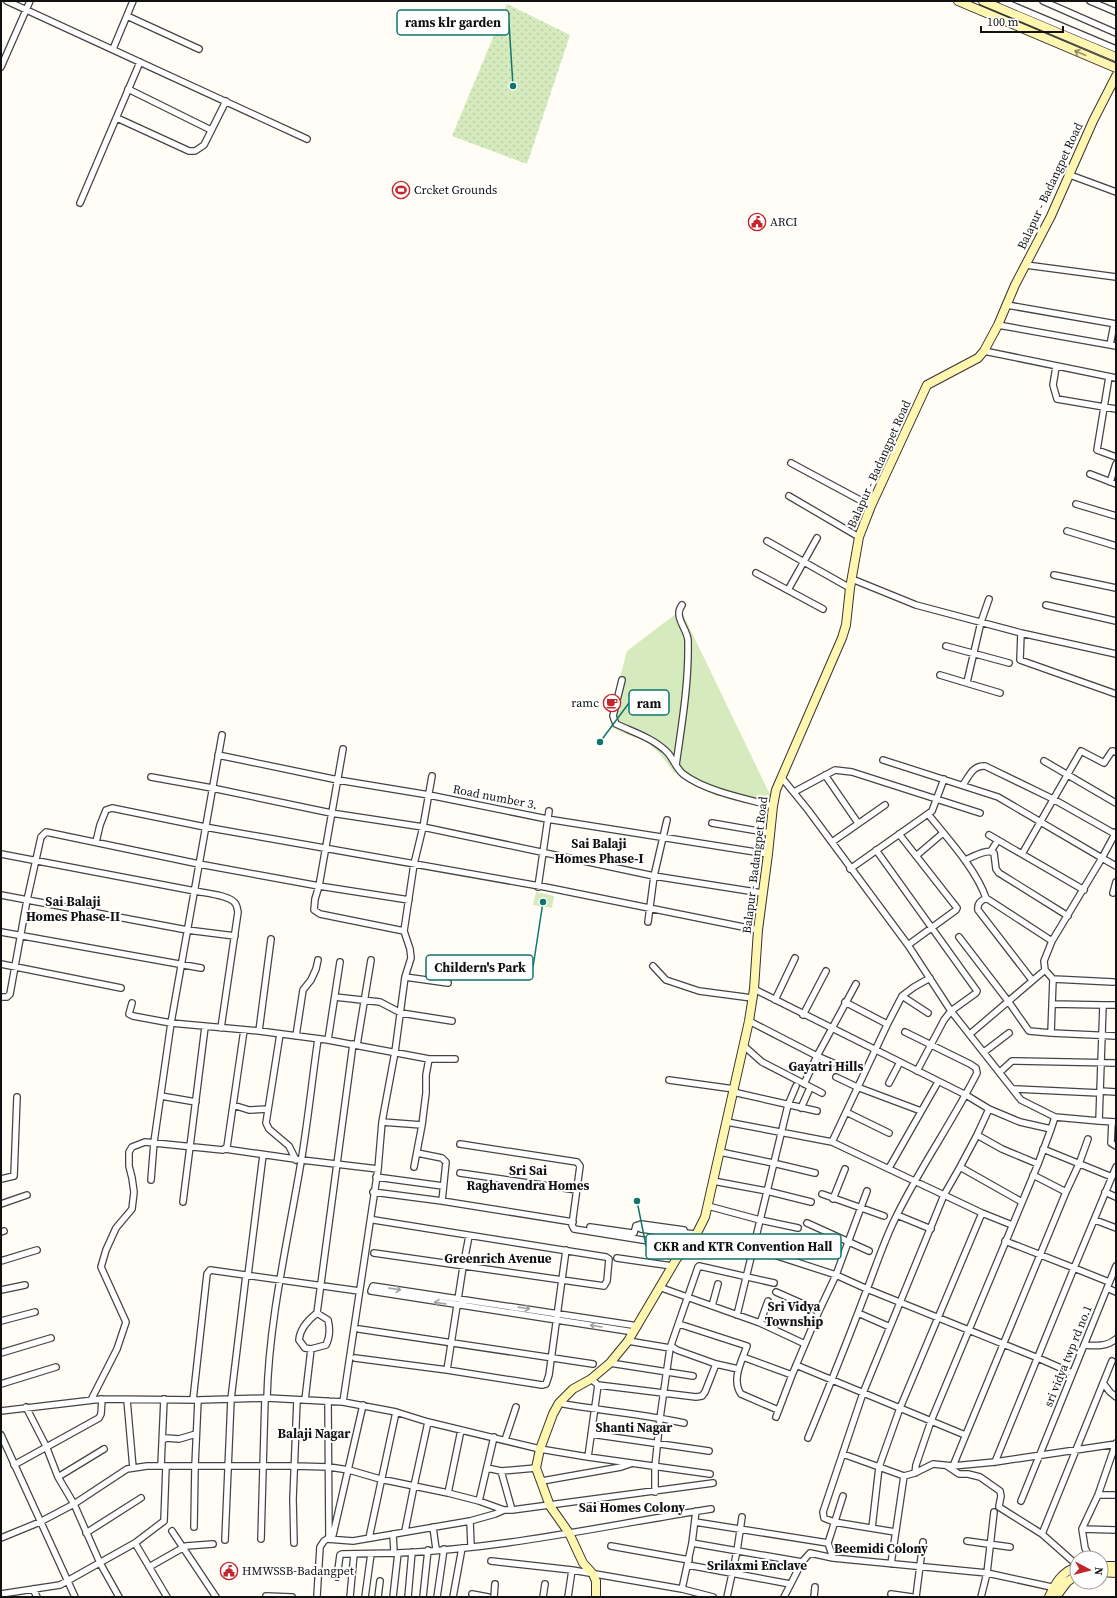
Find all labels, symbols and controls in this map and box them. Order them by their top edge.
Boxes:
scale bar [981,8,1063,34]
callout: rams klr garden [397,10,509,35]
text: rams klr garden [405,14,501,31]
text: 100 m [987,14,1019,30]
one-way arrow [1075,49,1087,56]
street label: Balapur - Badangpet Road [1014,120,1087,252]
sports icon: Crcket Grounds [391,180,411,200]
place label: Crcket Grounds [414,182,497,198]
public building icon: ARCI [747,212,767,232]
place label: ARCI [770,214,797,230]
street label: Balapur - Badangpet Road [844,397,914,530]
callout: ram [629,690,669,715]
cafe icon: ramc [602,693,622,713]
place label: ramc [571,695,599,711]
text: ram [637,695,661,712]
street label: Road number 3. [451,781,539,813]
street label: Balapur - Badangpet Road [739,795,771,935]
district label: Sai Balaji Homes Phase-I [554,835,644,867]
district label: Sai Balaji Homes Phase-II [26,893,120,925]
callout: Childern's Park [426,955,533,980]
text: Childern's Park [434,959,526,976]
district label: Gayatri Hills [789,1058,863,1075]
district label: Sri Sai Raghavendra Homes [466,1162,590,1194]
callout: CKR and KTR Convention Hall [646,1234,841,1259]
text: CKR and KTR Convention Hall [653,1238,833,1255]
district label: Greenrich Avenue [444,1250,552,1267]
one-way arrow [388,1285,401,1293]
one-way arrow [434,1298,447,1306]
district label: Sri Vidya Township [765,1298,823,1330]
street label: sri vidya twp rd no.1 [1040,1303,1096,1409]
one-way arrow [517,1304,530,1312]
one-way arrow [590,1322,603,1330]
district label: Shanti Nagar [596,1419,673,1436]
district label: Balaji Nagar [278,1425,351,1442]
district label: Sai Homes Colony [579,1499,685,1516]
district label: Beemidi Colony [834,1540,928,1557]
north arrow [1069,1550,1109,1590]
district label: Srilaxmi Enclave [707,1557,807,1574]
public building icon: HMWSSB-Badangpet [219,1561,239,1581]
place label: HMWSSB-Badangpet [242,1563,354,1579]
text: N [1090,1566,1106,1576]

